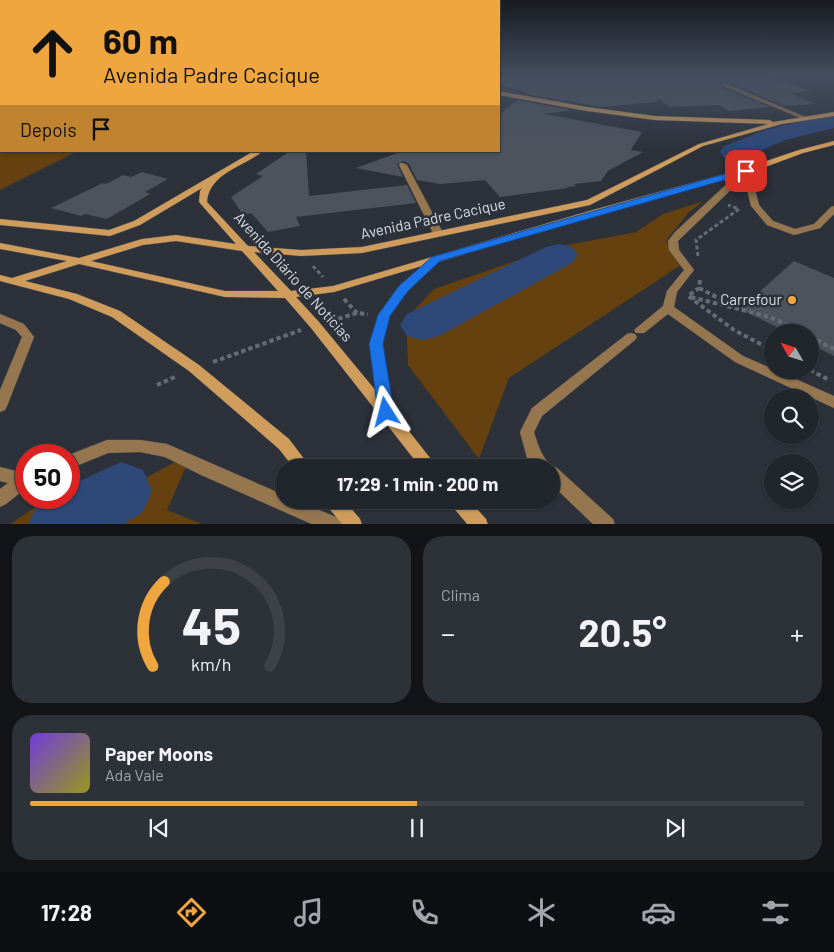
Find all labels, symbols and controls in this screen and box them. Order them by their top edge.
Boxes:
text: 60 m [103,19,178,61]
icon: ahead [20,20,85,85]
text: Avenida Padre Cacique [103,61,320,87]
icon: arrive [87,115,115,143]
text: Depois [20,118,77,141]
pin [725,150,767,192]
icon: arrive [732,157,760,185]
street label: Avenida Padre Cacique [359,194,507,242]
street label: Avenida Diário de Notícias [231,208,357,345]
place label: Carrefour [720,290,783,308]
marker: Carrefour [786,294,798,306]
north arrow [764,324,819,379]
map controls [764,324,819,509]
position arrow [359,385,411,437]
button: search [764,389,819,444]
speed limit sign: 50 [15,444,80,509]
button: layers [764,454,819,509]
text: 17:29 · 1 min · 200 m [337,472,498,495]
text: Clima [441,585,480,604]
text: 45 [182,593,241,655]
text: 20.5° [579,609,666,655]
text: − [441,616,455,650]
text: + [790,616,804,650]
text: km/h [191,653,232,675]
text: Paper Moons [105,742,213,765]
text: Ada Vale [105,765,164,784]
icon: previous [145,814,173,842]
icon: pause [403,814,431,842]
icon: next [661,814,689,842]
icon: directions [174,895,209,930]
icon: music [291,895,326,930]
icon: phone [407,895,442,930]
icon: climate [524,895,559,930]
icon: car [641,895,676,930]
icon: filters [758,895,793,930]
text: 17:28 [41,899,92,925]

